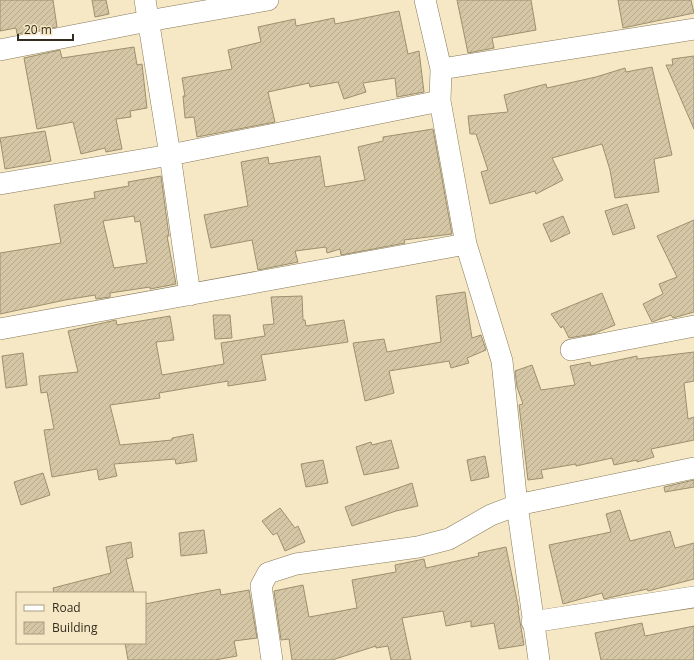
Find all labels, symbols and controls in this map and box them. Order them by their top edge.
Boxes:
scale bar [18,16,73,42]
text: 20 m [24,21,52,38]
legend [16,592,146,644]
text: Road [52,599,81,616]
text: Building [52,619,98,636]

